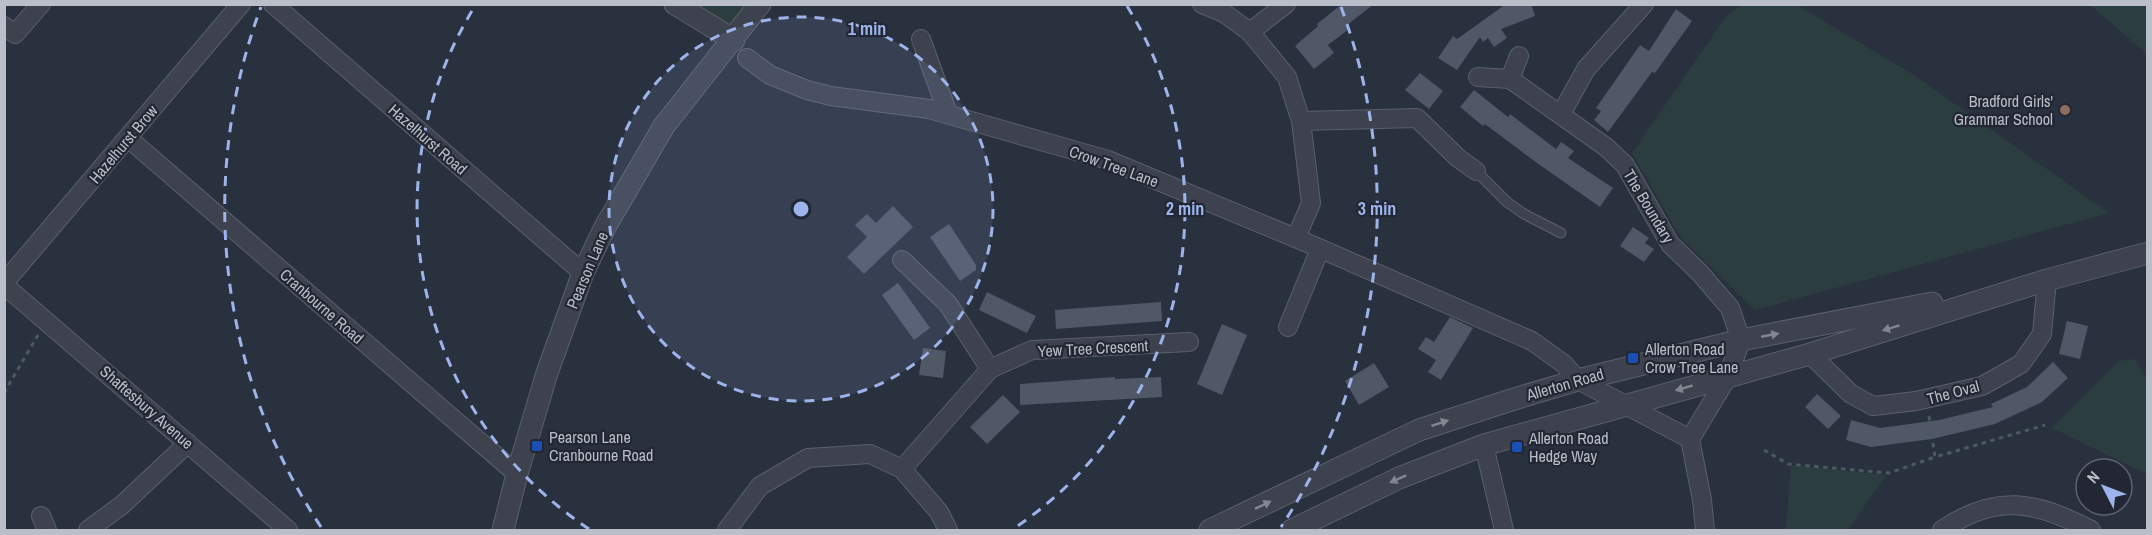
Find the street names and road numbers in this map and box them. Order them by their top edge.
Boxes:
street label: Hazelhurst Road [384,99,472,179]
street label: Hazelhurst Brow [84,100,163,188]
street label: Crow Tree Lane [1066,140,1162,192]
street label: The Boundary [1618,165,1680,247]
street label: Pearson Lane [561,228,613,312]
street label: Cranbourne Road [275,263,369,349]
street label: Yew Tree Crescent [1037,334,1149,362]
street label: Shaftesbury Avenue [96,360,198,454]
street label: Allerton Road [1523,362,1606,406]
street label: The Oval [1924,374,1982,410]

